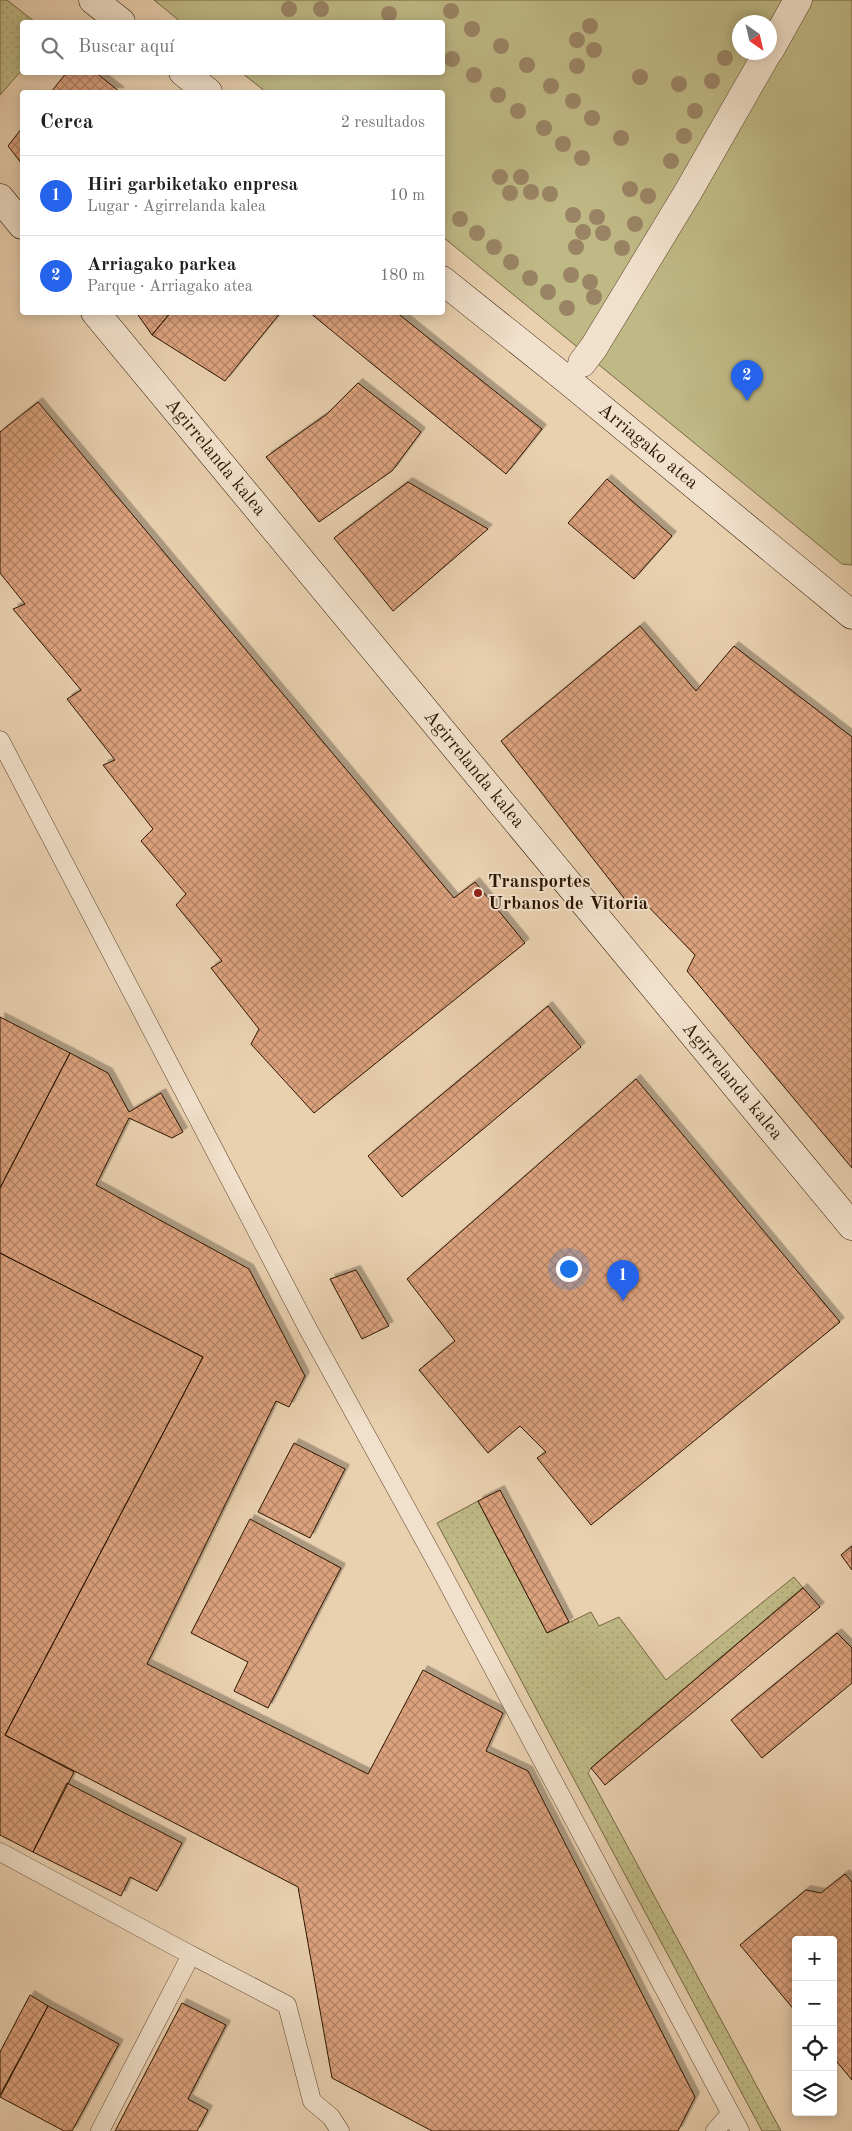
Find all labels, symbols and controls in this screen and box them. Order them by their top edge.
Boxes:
north arrow [732,15,777,60]
search box [20,20,445,75]
icon: search [38,34,66,62]
text: Buscar aquí [78,38,174,57]
text: Cerca [40,112,93,133]
text: 2 resultados [341,115,425,131]
text: Hiri garbiketako enpresa [87,176,298,195]
text: 1 [51,188,61,204]
text: 10 m [389,188,425,204]
text: Lugar · Agirrelanda kalea [87,199,266,215]
text: Arriagako parkea [87,256,236,275]
text: 2 [51,268,61,284]
text: 180 m [380,268,425,284]
text: Parque · Arriagako atea [87,279,253,295]
pin: 2 [731,360,763,401]
street label: Agirrelanda kalea [162,395,270,520]
street label: Arriagako atea [594,400,702,494]
street label: Agirrelanda kalea [420,707,528,832]
place label: Transportes Urbanos de Vitoria [488,873,649,914]
marker: Transportes Urbanos de Vitoria [472,887,484,899]
street label: Agirrelanda kalea [678,1019,787,1144]
your location [556,1256,582,1282]
pin: 1 [607,1260,639,1301]
map controls [792,1936,837,2116]
button: + [792,1936,837,1981]
button: − [792,1981,837,2026]
button: locate [792,2026,837,2071]
button: layers [792,2071,837,2116]

